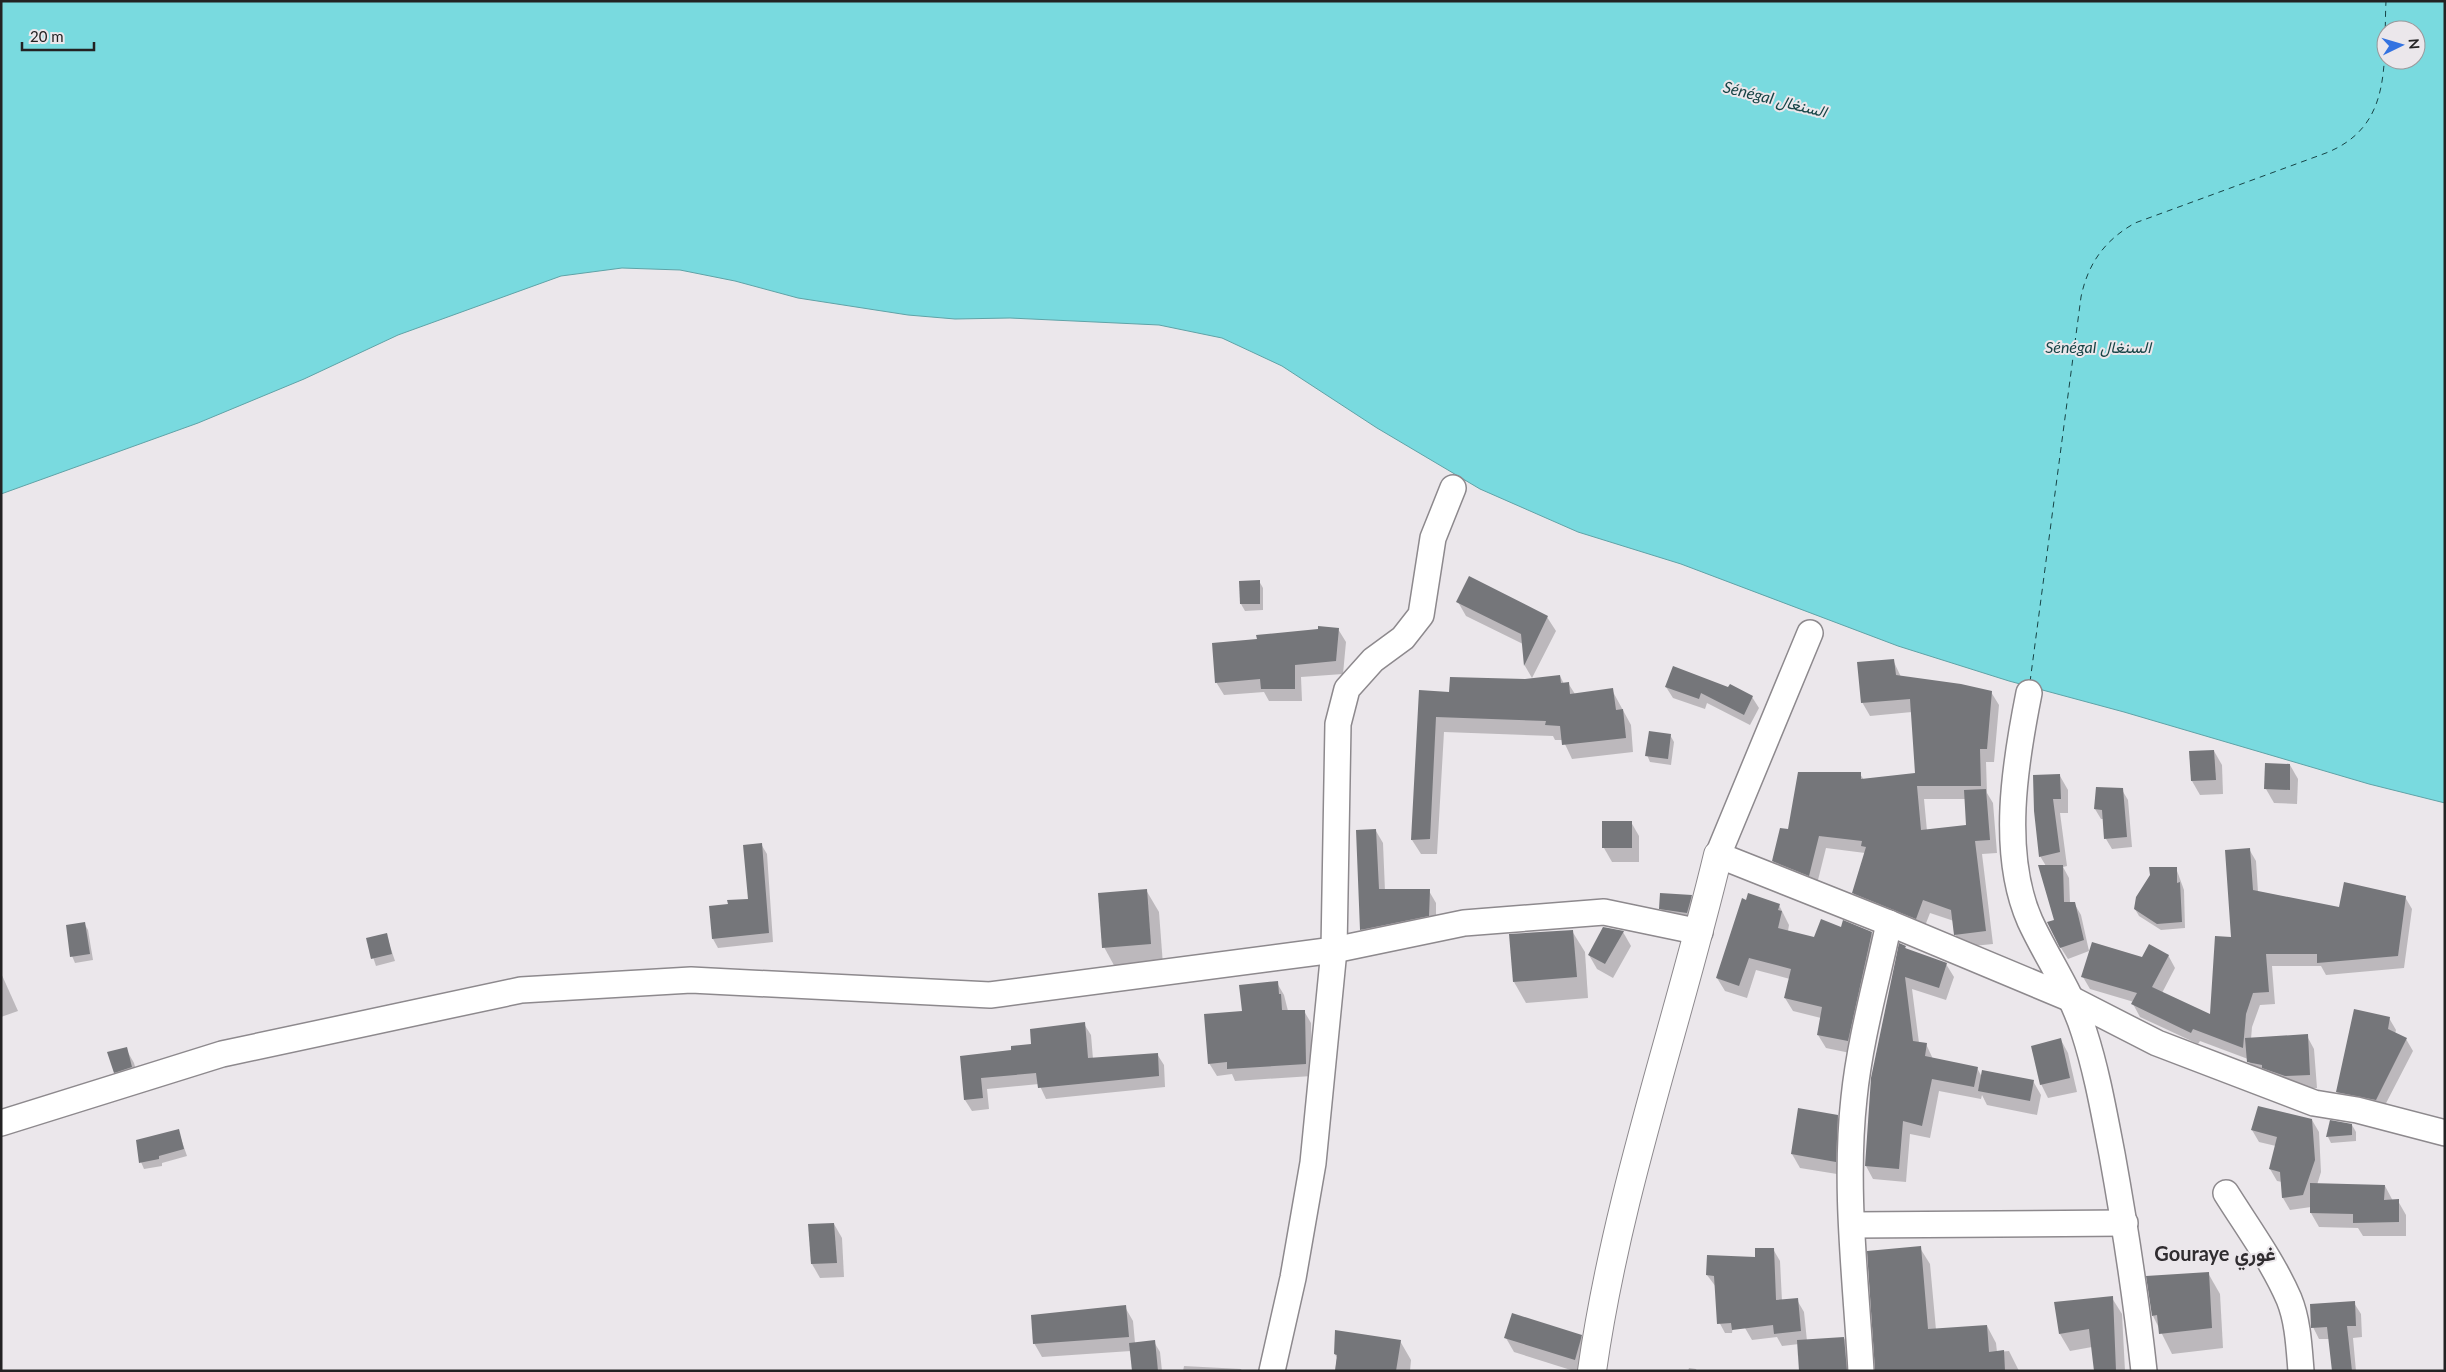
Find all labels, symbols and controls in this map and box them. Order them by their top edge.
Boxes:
scale bar [22,20,95,52]
north arrow [2376,20,2426,70]
text: 20 m [30,27,64,45]
text: N [2406,38,2423,50]
water label: Sénégal السنغال [1721,77,1831,122]
water label: Sénégal السنغال [2045,337,2153,357]
district label: Gouraye غوري [2154,1241,2276,1271]

